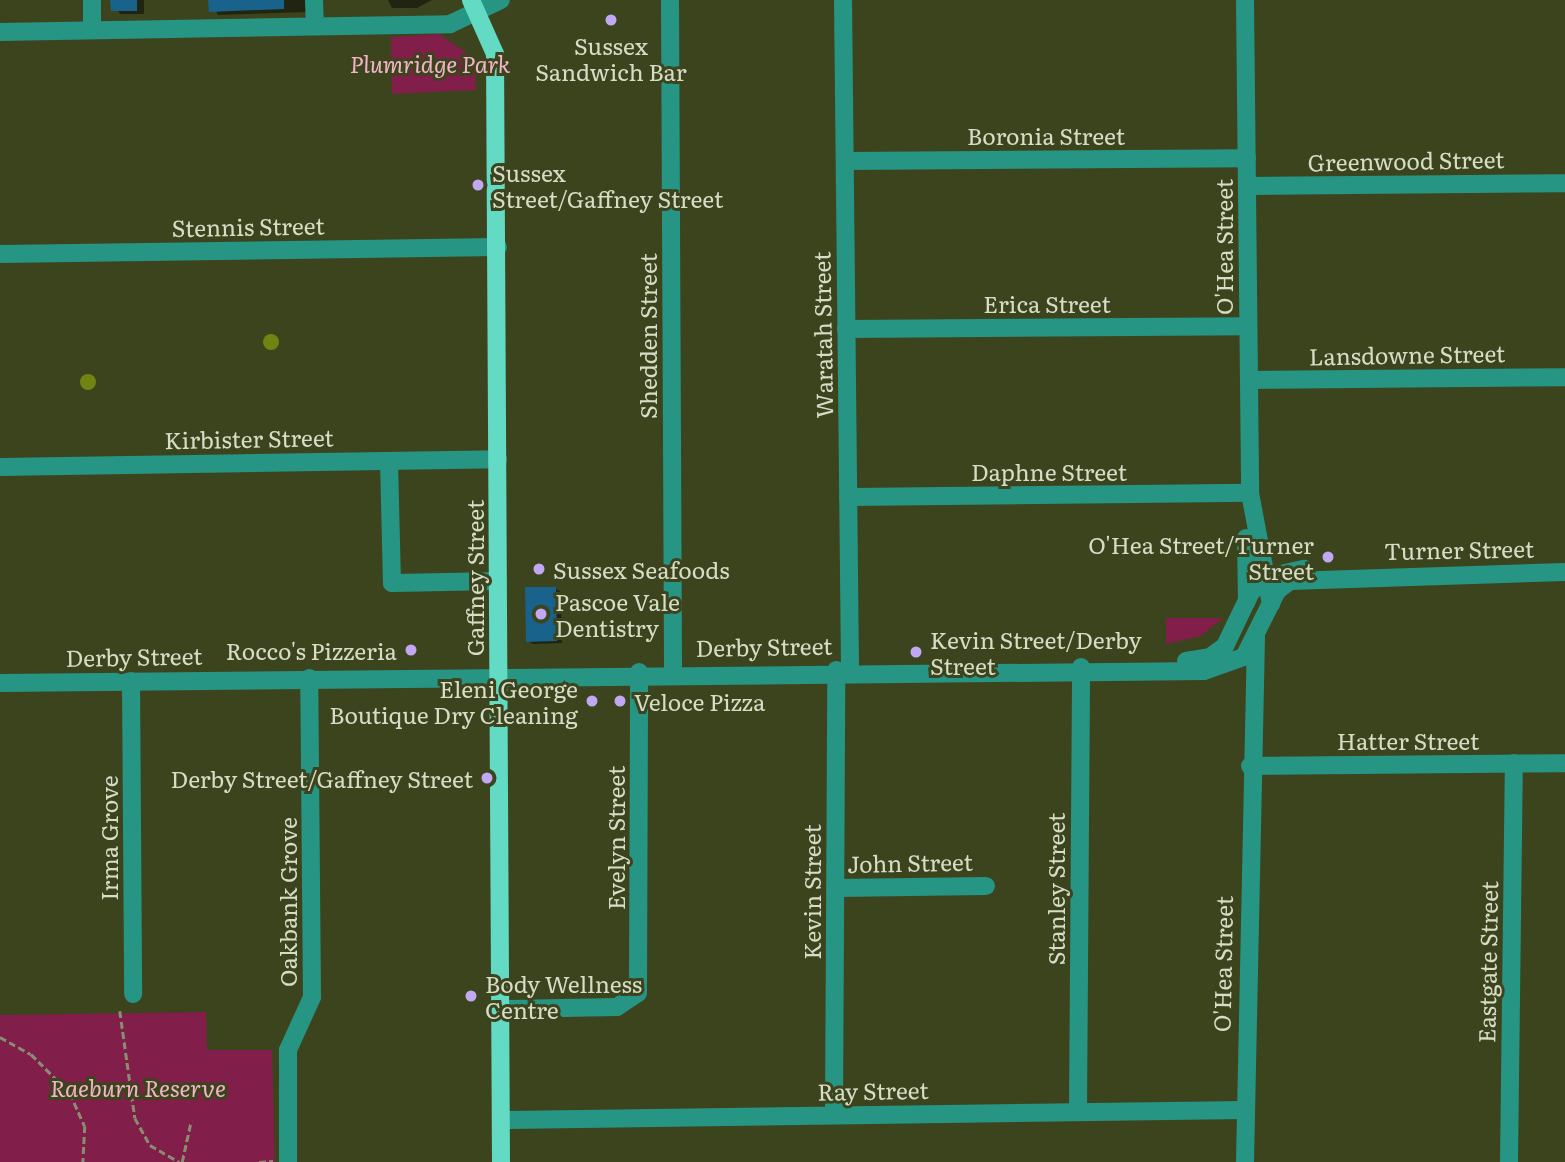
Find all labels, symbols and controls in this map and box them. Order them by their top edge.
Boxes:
marker: Sussex Sandwich Bar [603,12,619,28]
place label: Sussex Sandwich Bar [535,31,687,85]
park label: Plumridge Park [350,49,510,77]
street label: Boronia Street [967,121,1125,149]
street label: Greenwood Street [1307,144,1505,176]
place label: Sussex Street/Gaffney Street [492,158,723,212]
marker: Sussex Street/Gaffney Street [470,177,486,193]
street label: O'Hea Street [1209,179,1237,315]
street label: Stennis Street [171,211,325,241]
street label: Waratah Street [807,251,837,419]
street label: Shedden Street [633,253,661,419]
street label: Erica Street [983,289,1111,317]
street label: Lansdowne Street [1309,338,1505,370]
street label: Kirbister Street [164,423,334,453]
street label: Daphne Street [971,457,1127,485]
street label: Gaffney Street [460,500,488,656]
place label: O'Hea Street/Turner Street [1088,530,1314,584]
street label: Turner Street [1384,534,1534,564]
marker: O'Hea Street/Turner Street [1320,549,1336,565]
place label: Sussex Seafoods [553,555,730,583]
marker: Sussex Seafoods [531,561,547,577]
place label: Pascoe Vale Dentistry [555,587,680,641]
marker: Pascoe Vale Dentistry [533,606,549,622]
place label: Kevin Street/Derby Street [930,625,1142,679]
street label: Derby Street [695,631,833,661]
place label: Rocco's Pizzeria [226,636,397,664]
street label: Derby Street [65,641,203,671]
marker: Rocco's Pizzeria [403,642,419,658]
marker: Kevin Street/Derby Street [908,644,924,660]
place label: Eleni George Boutique Dry Cleaning [329,674,578,728]
place label: Veloce Pizza [634,687,765,715]
marker: Eleni George Boutique Dry Cleaning [584,693,600,709]
marker: Veloce Pizza [612,693,628,709]
street label: Hatter Street [1337,726,1479,754]
place label: Derby Street/Gaffney Street [171,764,473,792]
street label: Evelyn Street [601,766,629,910]
marker: Derby Street/Gaffney Street [479,770,495,786]
street label: Irma Grove [94,775,122,901]
street label: Stanley Street [1041,813,1069,965]
street label: Oakbank Grove [273,817,301,987]
street label: Kevin Street [797,824,825,960]
street label: John Street [847,847,973,877]
street label: Eastgate Street [1472,881,1502,1043]
street label: O'Hea Street [1207,896,1237,1032]
place label: Body Wellness Centre [485,969,642,1023]
marker: Body Wellness Centre [463,988,479,1004]
park label: Raeburn Reserve [50,1073,226,1101]
street label: Ray Street [817,1075,929,1105]

